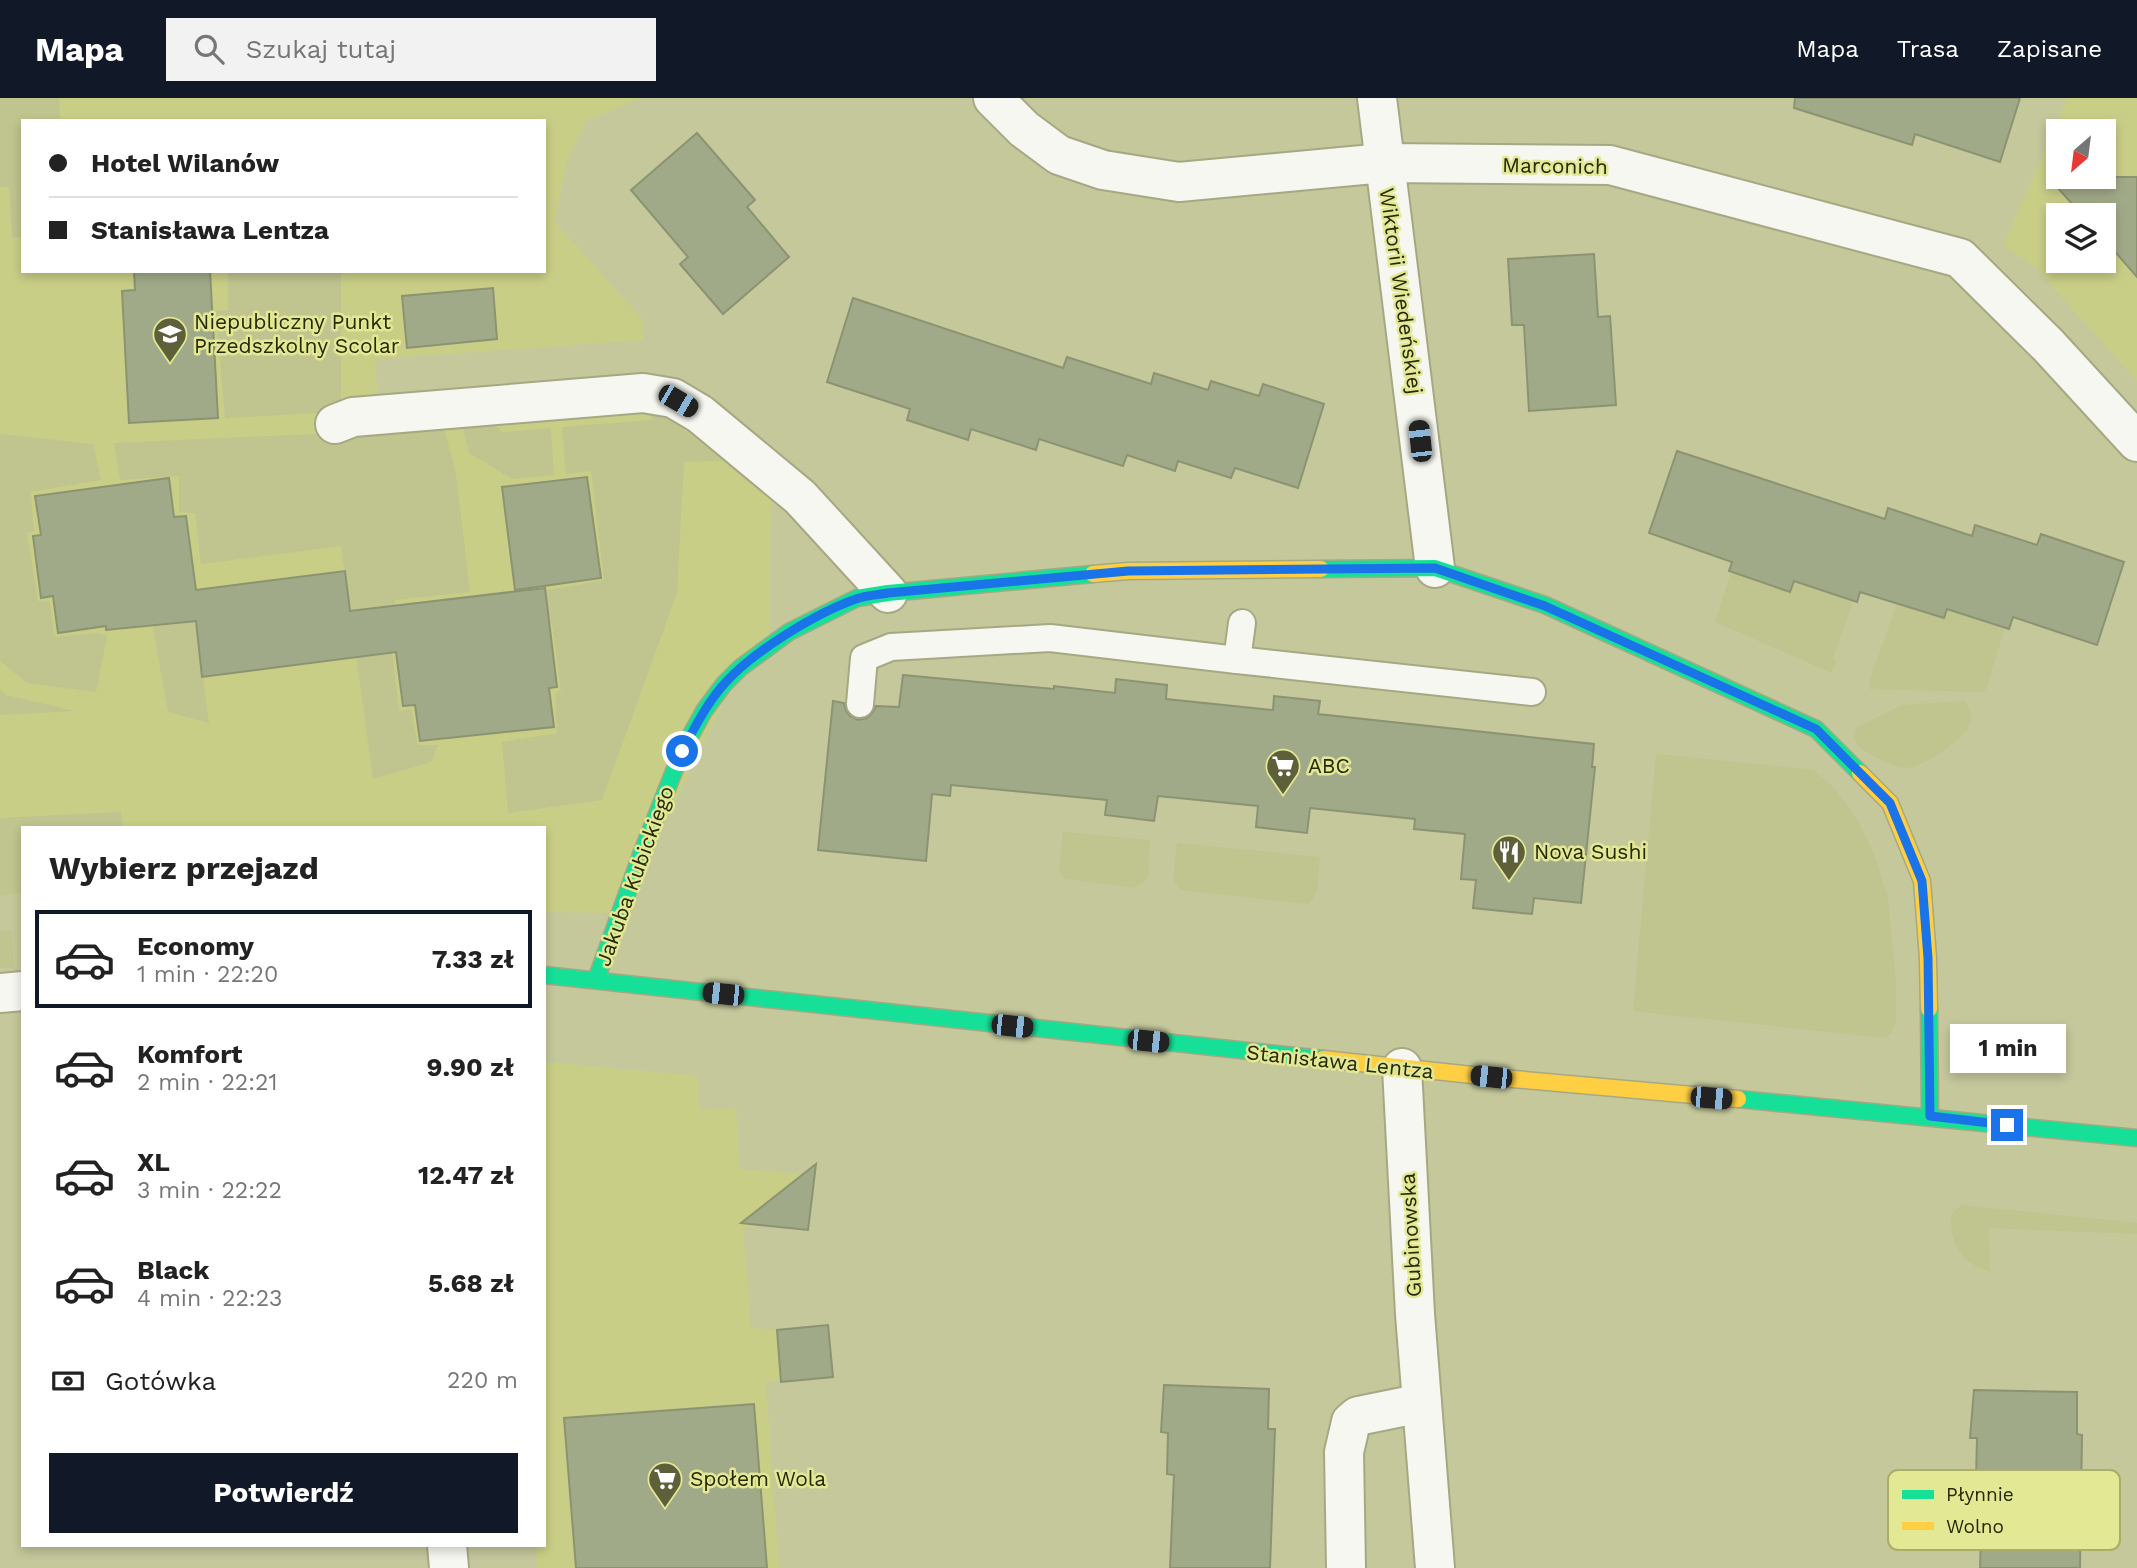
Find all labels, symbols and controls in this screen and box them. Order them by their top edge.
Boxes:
search box [166,18,656,81]
text: Mapa [35,30,124,69]
icon: search [190,30,228,68]
text: Szukaj tutaj [246,34,396,64]
text: Mapa [1796,35,1859,63]
text: Trasa [1897,35,1959,63]
text: Zapisane [1997,35,2102,63]
north arrow [2046,119,2116,189]
map controls [2046,119,2116,273]
text: Hotel Wilanów [91,148,279,178]
street label: Marconich [1502,152,1608,179]
street label: Wiktorii Wiedeńskiej [1375,186,1428,396]
button: layers [2046,203,2116,273]
text: Stanisława Lentza [91,215,329,245]
place label: Niepubliczny Punkt Przedszkolny Scolar [194,309,400,358]
school or university icon: Niepubliczny Punkt Przedszkolny Scolar [151,315,189,364]
car [655,381,702,421]
car [1408,419,1433,463]
route start [666,735,698,767]
supermarket icon: ABC [1264,747,1302,796]
place label: ABC [1308,753,1350,778]
street label: Jakuba Kubickiego [590,782,679,969]
restaurant icon: Nova Sushi [1490,833,1528,882]
place label: Nova Sushi [1534,839,1647,864]
text: Wybierz przejazd [49,849,319,887]
icon: car [53,928,116,991]
text: Economy [137,931,254,961]
text: 7.33 zł [432,944,514,974]
text: 1 min · 22:20 [137,961,278,988]
car [702,981,745,1007]
car [991,1013,1034,1039]
callout: 1 min [1949,1024,2065,1072]
car [1127,1028,1170,1054]
text: 1 min [1978,1035,2038,1062]
icon: car [53,1036,116,1099]
text: Komfort [137,1039,242,1069]
street label: Stanisława Lentza [1245,1039,1435,1084]
text: 9.90 zł [427,1052,514,1082]
car [1470,1064,1513,1090]
text: 2 min · 22:21 [137,1069,277,1096]
car [1690,1086,1733,1110]
route end [1991,1109,2023,1141]
icon: car [53,1144,116,1207]
text: XL [137,1147,170,1177]
text: 12.47 zł [418,1160,514,1190]
street label: Gubinowska [1395,1172,1426,1298]
text: 3 min · 22:22 [137,1177,282,1204]
icon: car [53,1252,116,1315]
text: Black [137,1255,209,1285]
text: 5.68 zł [428,1268,514,1298]
text: 4 min · 22:23 [137,1285,283,1312]
icon: cash [49,1362,87,1400]
text: Gotówka [105,1366,216,1396]
text: 220 m [447,1367,518,1394]
button: Potwierdź [49,1453,518,1533]
supermarket icon: Społem Wola [646,1460,684,1509]
place label: Społem Wola [690,1466,826,1491]
legend [1888,1470,2120,1550]
text: Płynnie [1946,1483,2014,1506]
text: Wolno [1946,1515,2004,1538]

